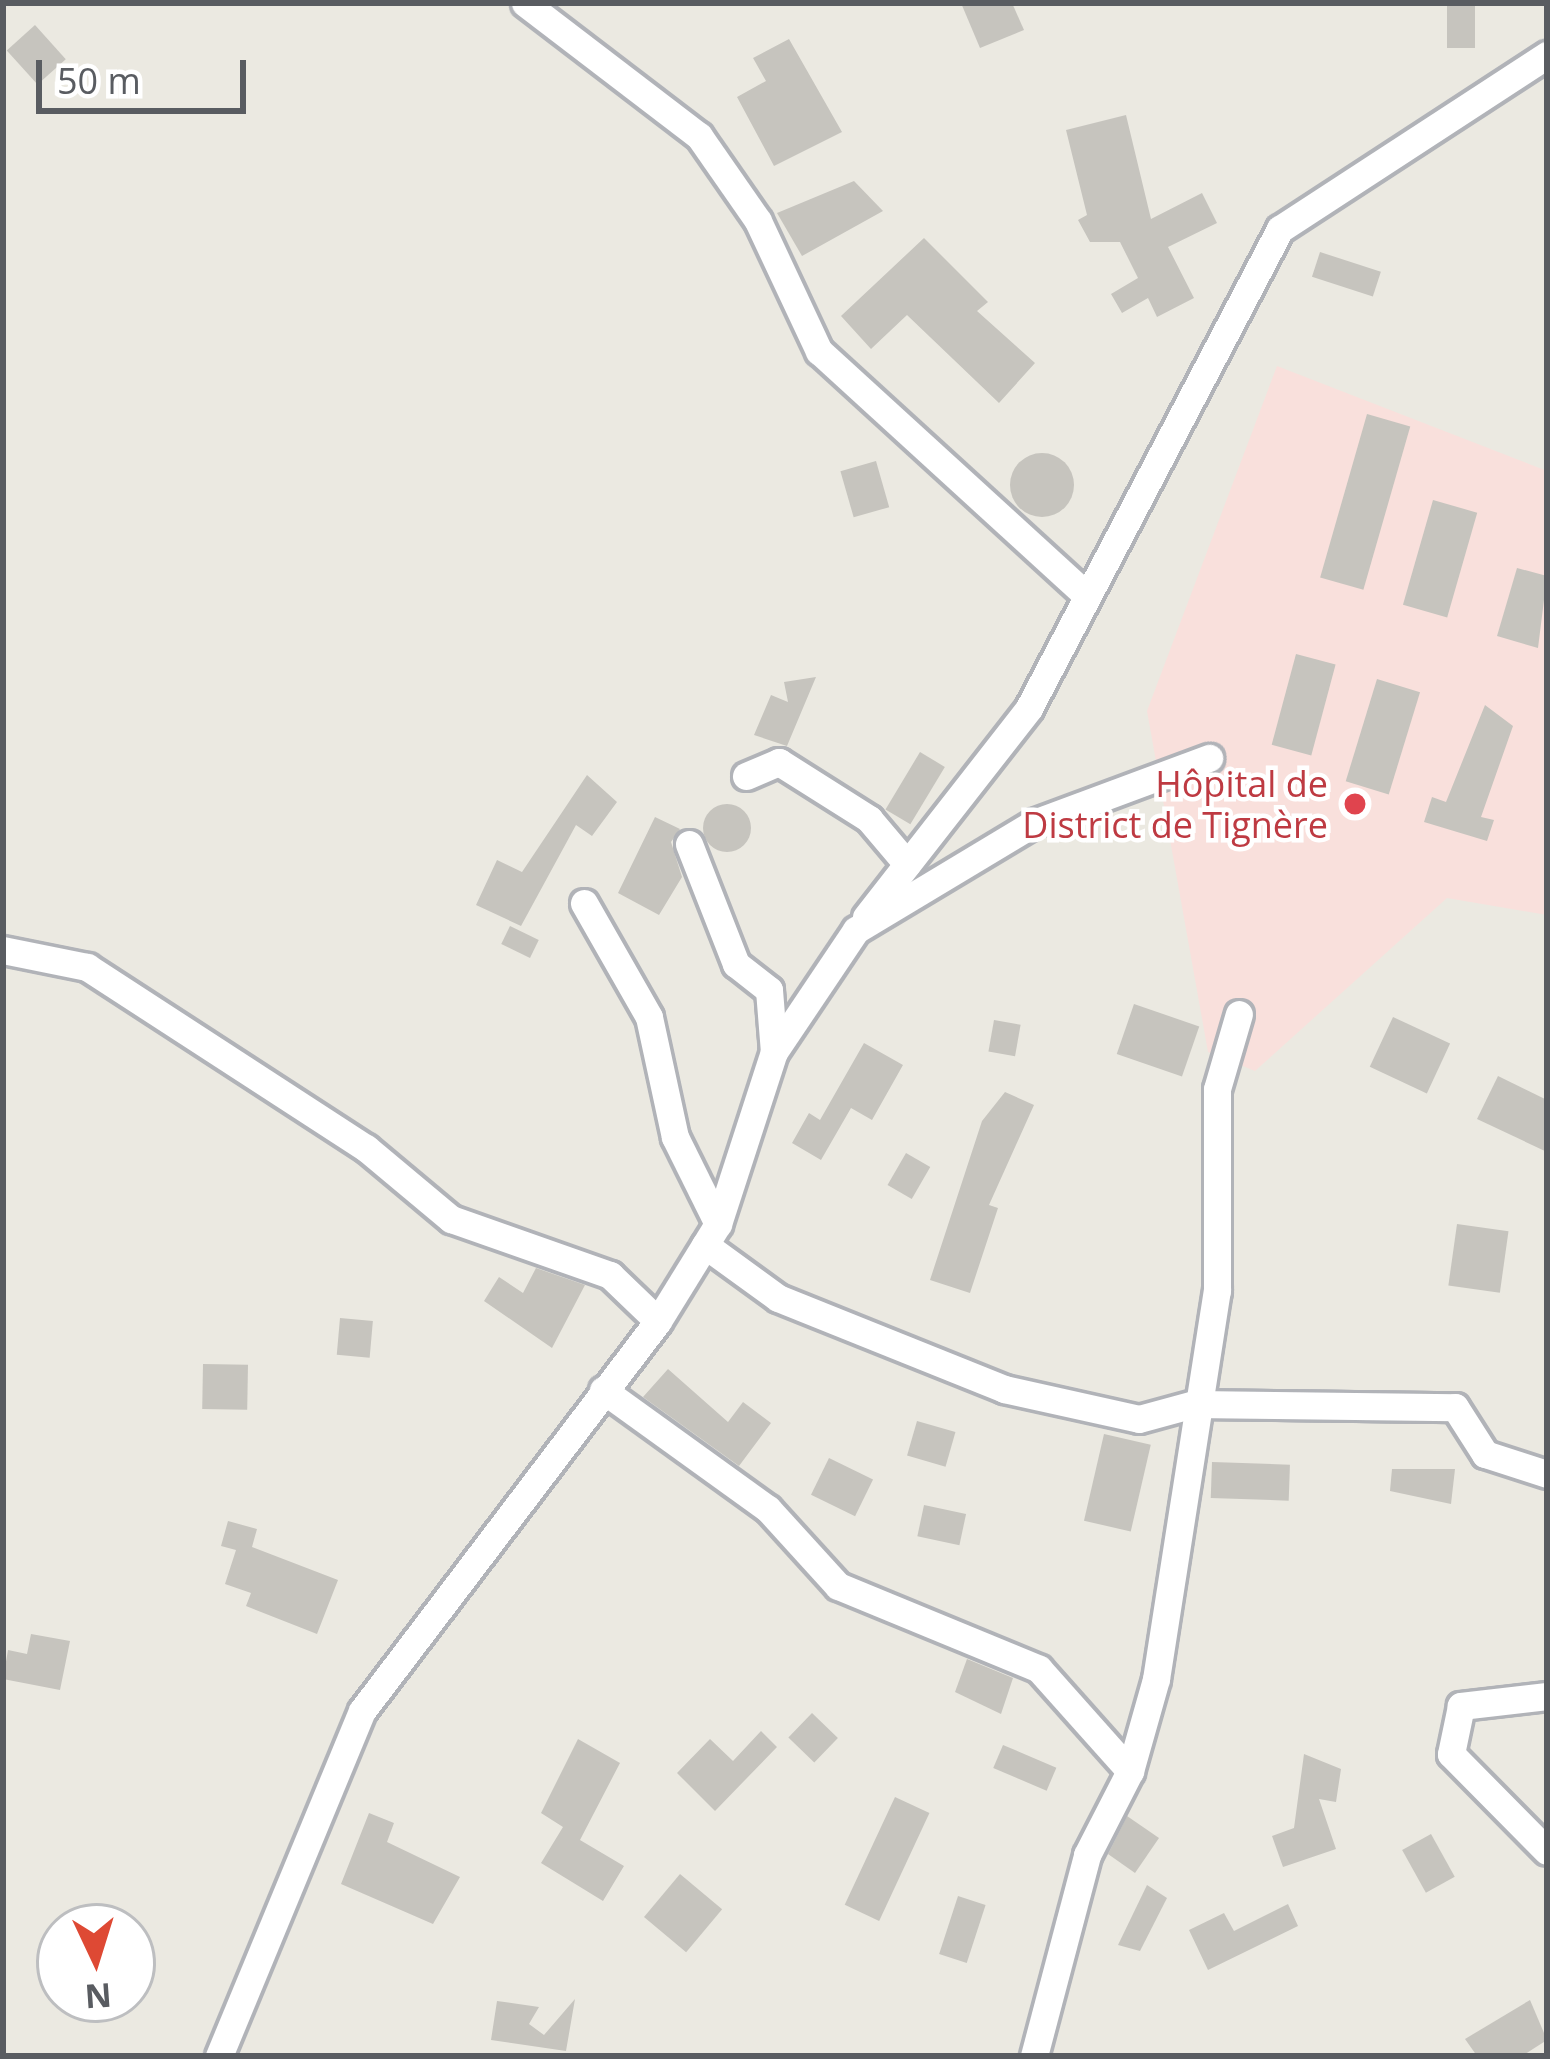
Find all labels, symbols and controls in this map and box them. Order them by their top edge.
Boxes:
scale bar [42,36,252,110]
text: 50 m [57,56,141,105]
place label: Hôpital de District de Tignère [1022,761,1328,846]
marker: Hôpital de District de Tignère [1339,788,1371,820]
north arrow [36,1903,156,2023]
text: N [83,1973,113,2020]

